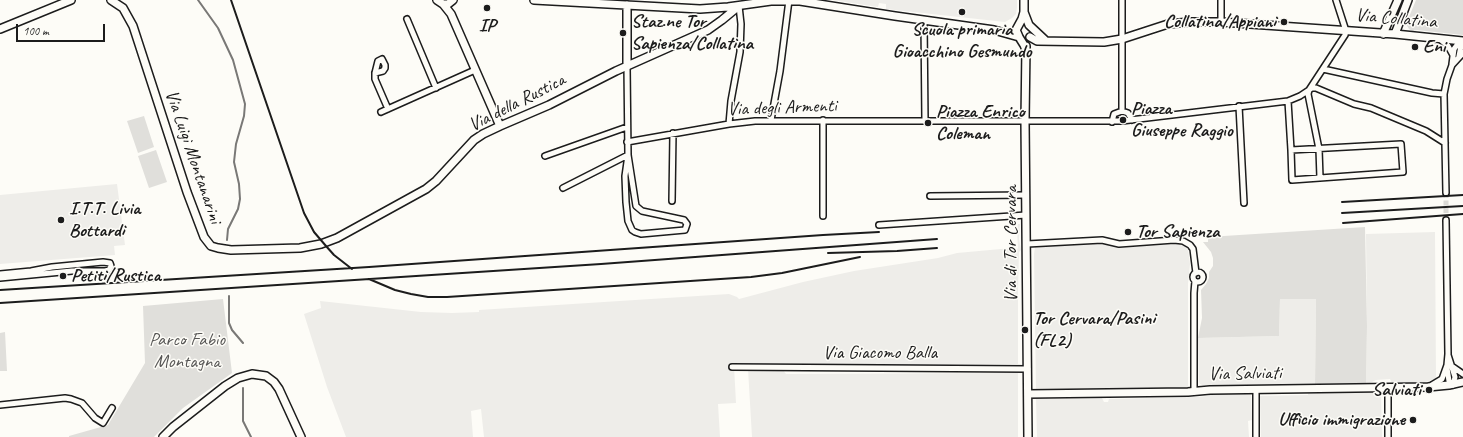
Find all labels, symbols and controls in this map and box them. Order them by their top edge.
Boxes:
marker: IP [482,3,492,13]
street label: Via Collatina [1354,4,1438,34]
marker: Scuola primaria Gioacchino Gesmundo [957,7,967,17]
place label: Staz.ne Tor Sapienza/Collatina [631,11,753,55]
place label: Collatina/Appiani [1164,11,1276,33]
place label: IP [479,15,495,37]
scale bar [18,16,107,42]
marker: Collatina/Appiani [1279,17,1289,27]
place label: Scuola primaria Gioacchino Gesmundo [893,19,1031,63]
text: 100 m [23,23,49,39]
marker: Staz.ne Tor Sapienza/Collatina [618,28,628,38]
place label: Eni [1423,36,1446,58]
marker: Eni [1410,42,1420,52]
street label: Via della Rustica [465,69,569,137]
street label: Via Luigi Montanarini [159,87,227,227]
street label: Via degli Armenti [727,95,837,121]
place label: Piazza Giuseppe Raggio [1131,98,1233,142]
place label: Piazza Enrico Coleman [936,101,1025,145]
marker: Piazza Giuseppe Raggio [1118,115,1128,125]
marker: Piazza Enrico Coleman [923,118,933,128]
street label: Via di Tor Cervara [1000,186,1022,302]
place label: I.T.T. Livia Bottardi [69,198,140,242]
marker: I.T.T. Livia Bottardi [56,215,66,225]
place label: Tor Sapienza [1136,221,1219,243]
marker: Tor Sapienza [1123,227,1133,237]
place label: Petiti/Rustica [71,265,161,287]
marker: Petiti/Rustica [58,271,68,281]
place label: Tor Cervara/Pasini (FL2) [1033,308,1155,352]
marker: Tor Cervara/Pasini (FL2) [1020,325,1030,335]
park label: Parco Fabio Montagna [149,329,225,373]
street label: Via Giacomo Balla [823,342,937,364]
street label: Via Salviati [1208,362,1282,386]
place label: Salviati [1372,379,1421,401]
marker: Salviati [1424,385,1434,395]
place label: Ufficio immigrazione [1278,409,1405,431]
marker: Ufficio immigrazione [1408,415,1418,425]

